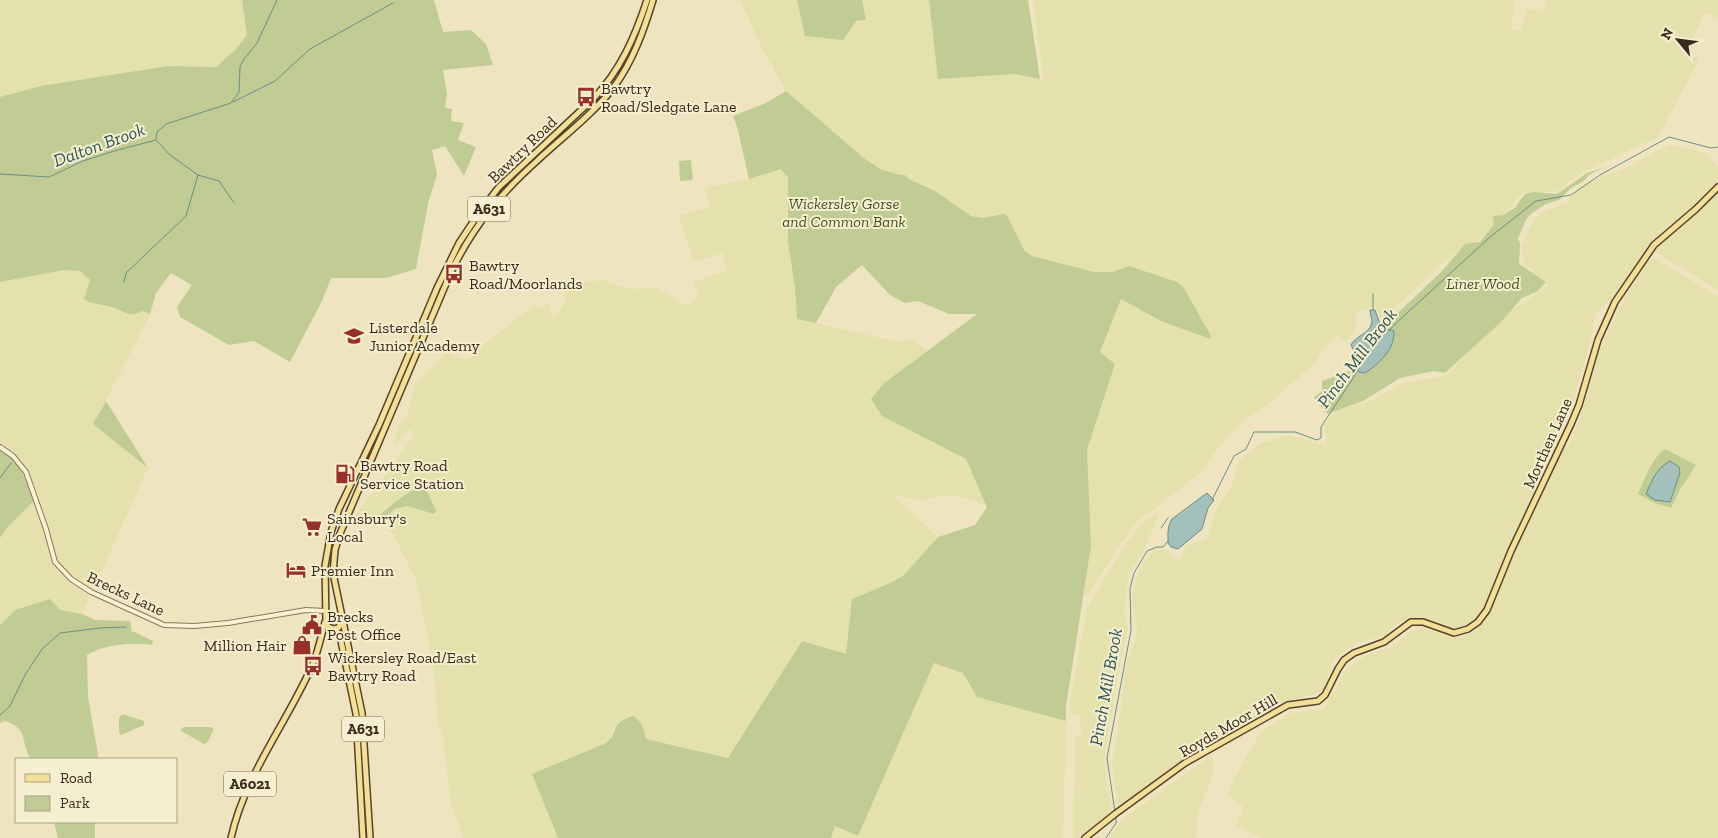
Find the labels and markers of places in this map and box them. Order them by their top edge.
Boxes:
place label: Bawtry Road/Sledgate Lane [601,79,737,116]
bus stop icon: Bawtry Road/Sledgate Lane [575,86,597,108]
place label: Bawtry Road/Moorlands [469,256,583,293]
bus stop icon: Bawtry Road/Moorlands [443,263,465,285]
place label: Listerdale Junior Academy [369,318,480,355]
school or university icon: Listerdale Junior Academy [343,325,365,347]
place label: Bawtry Road Service Station [360,456,465,493]
fuel station icon: Bawtry Road Service Station [334,463,356,485]
place label: Sainsbury's Local [327,509,406,546]
supermarket icon: Sainsbury's Local [301,516,323,538]
hotel icon: Premier Inn [285,559,307,581]
place label: Premier Inn [311,561,395,580]
place label: Brecks Post Office [327,607,401,644]
public building icon: Brecks Post Office [301,614,323,636]
shop icon: Million Hair [291,634,313,656]
place label: Million Hair [204,636,287,655]
place label: Wickersley Road/East Bawtry Road [328,648,477,685]
bus stop icon: Wickersley Road/East Bawtry Road [302,655,324,677]

